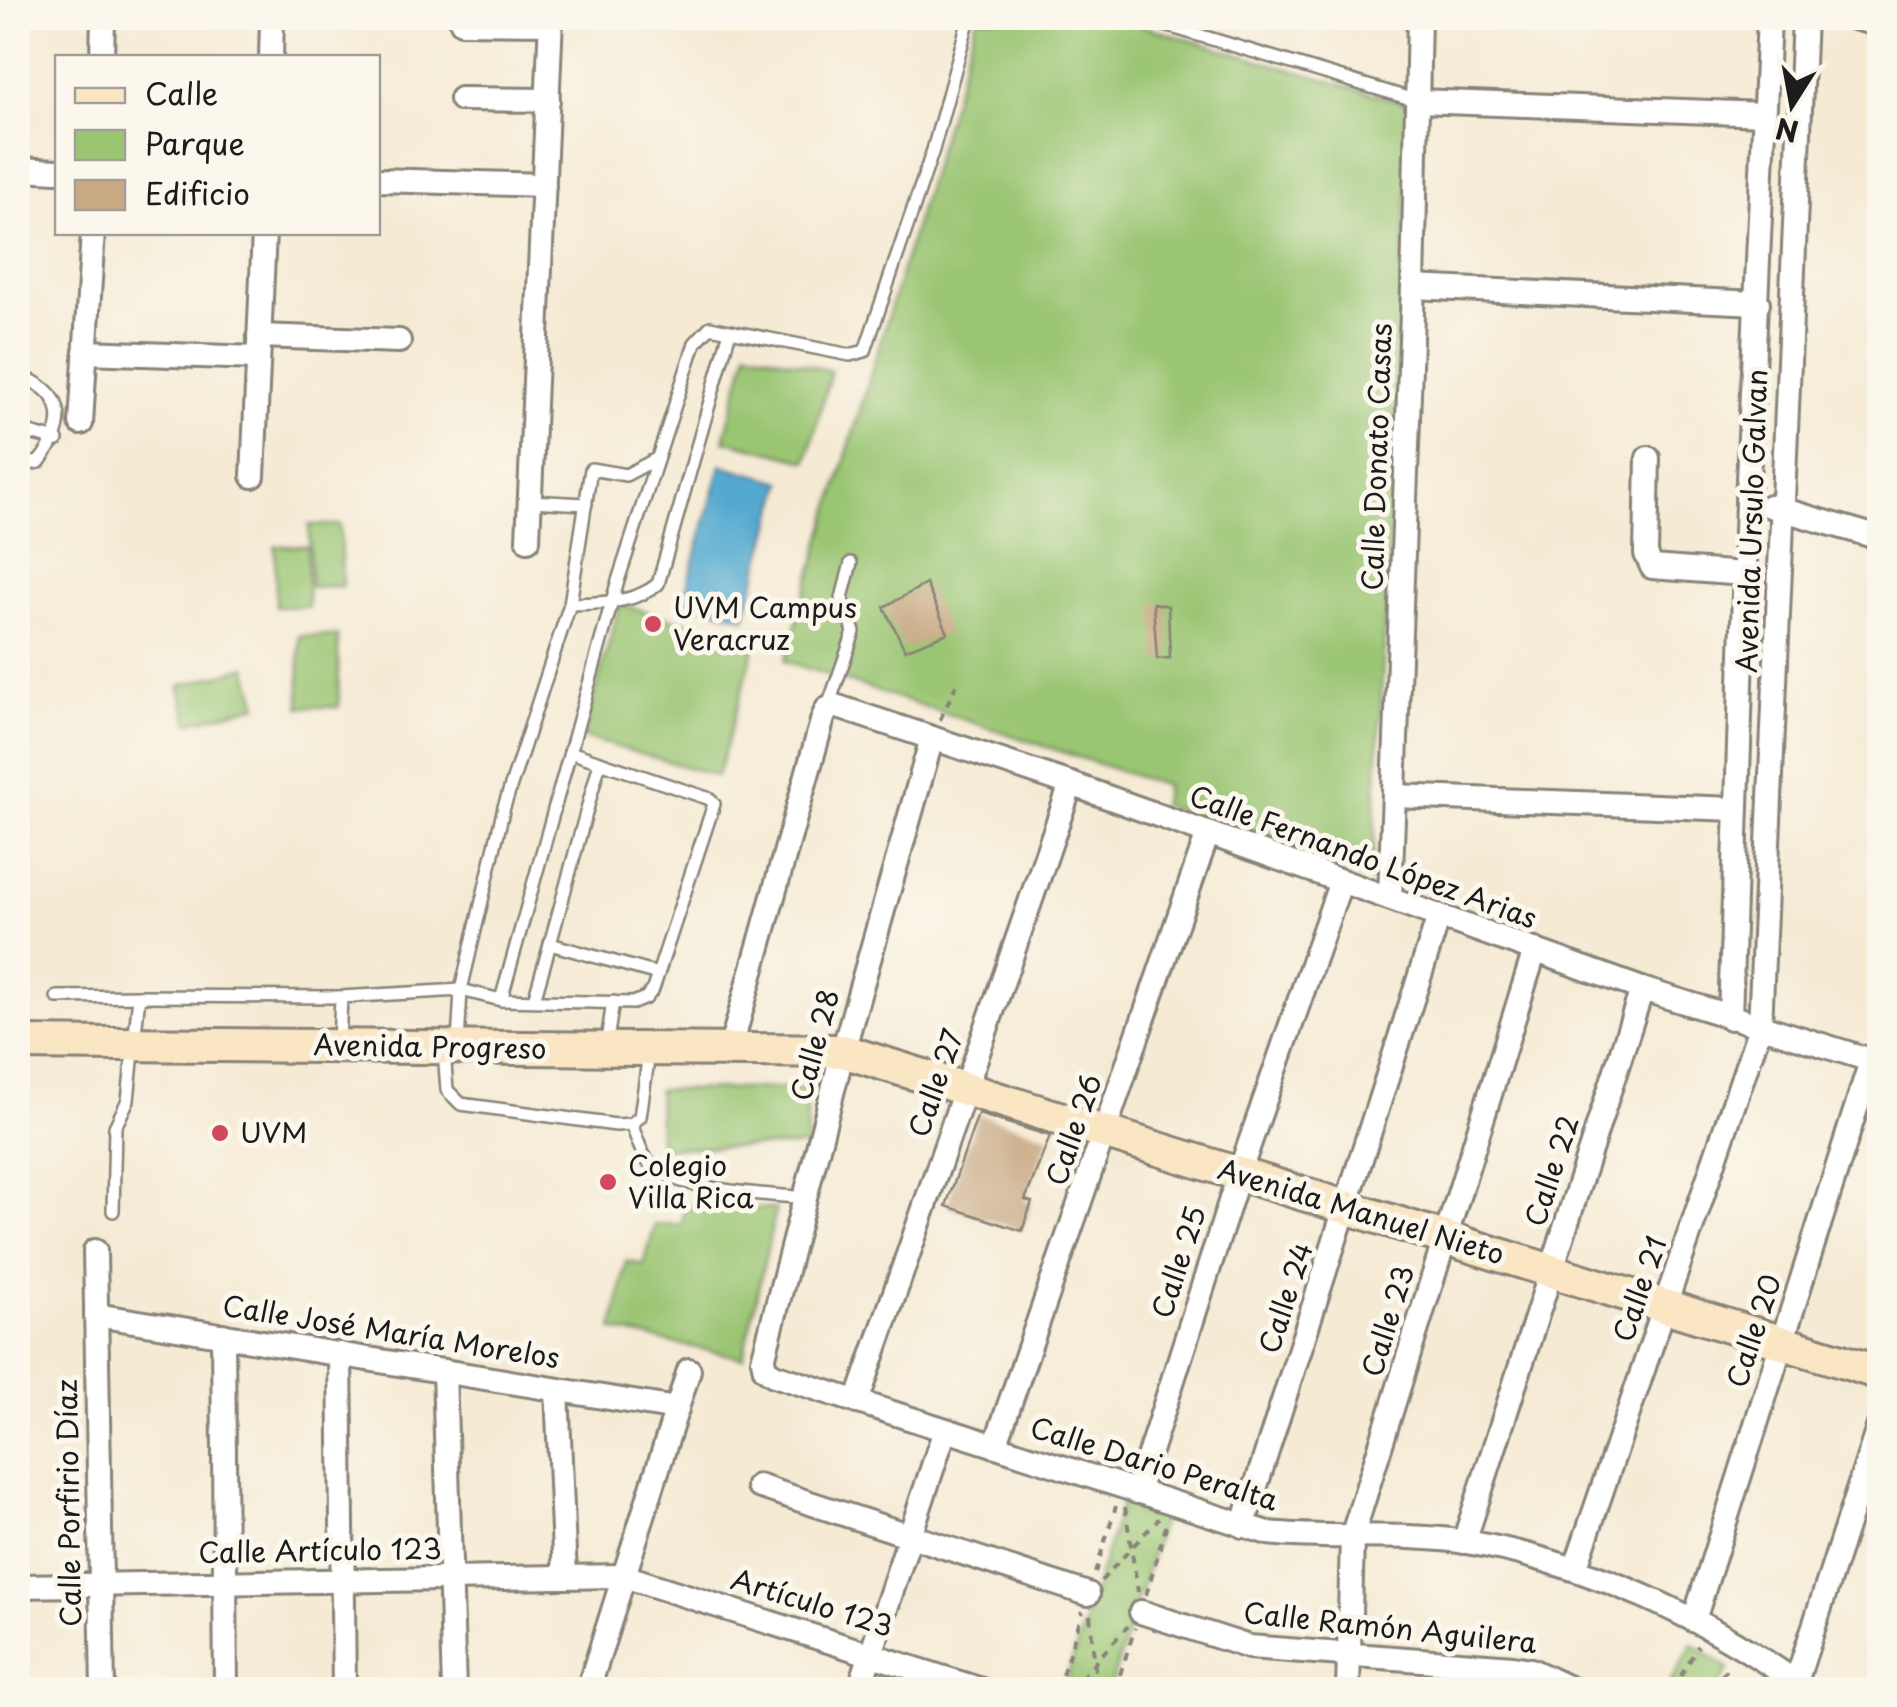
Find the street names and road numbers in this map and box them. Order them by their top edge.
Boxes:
street label: Calle Donato Casas [1349,322,1402,591]
street label: Avenida Ursulo Galvan [1724,368,1777,674]
street label: Calle Fernando López Arias [1184,773,1543,939]
street label: Calle 28 [778,984,849,1105]
street label: Avenida Progreso [313,1022,547,1069]
street label: Calle 27 [896,1023,973,1142]
street label: Calle 26 [1033,1068,1112,1191]
street label: Calle 22 [1512,1109,1589,1232]
street label: Avenida Manuel Nieto [1213,1147,1510,1275]
street label: Calle 25 [1139,1200,1216,1323]
street label: Calle 21 [1600,1230,1677,1347]
street label: Calle 24 [1246,1236,1323,1359]
street label: Calle 23 [1349,1259,1424,1382]
street label: Calle 20 [1714,1268,1791,1393]
street label: Calle José María Morelos [220,1283,563,1378]
street label: Calle Porfirio Díaz [44,1379,91,1627]
street label: Calle Dario Peralta [1025,1404,1284,1521]
street label: Calle Artículo 123 [198,1526,442,1573]
street label: Artículo 123 [726,1557,899,1647]
street label: Calle Ramón Aguilera [1241,1590,1540,1663]

